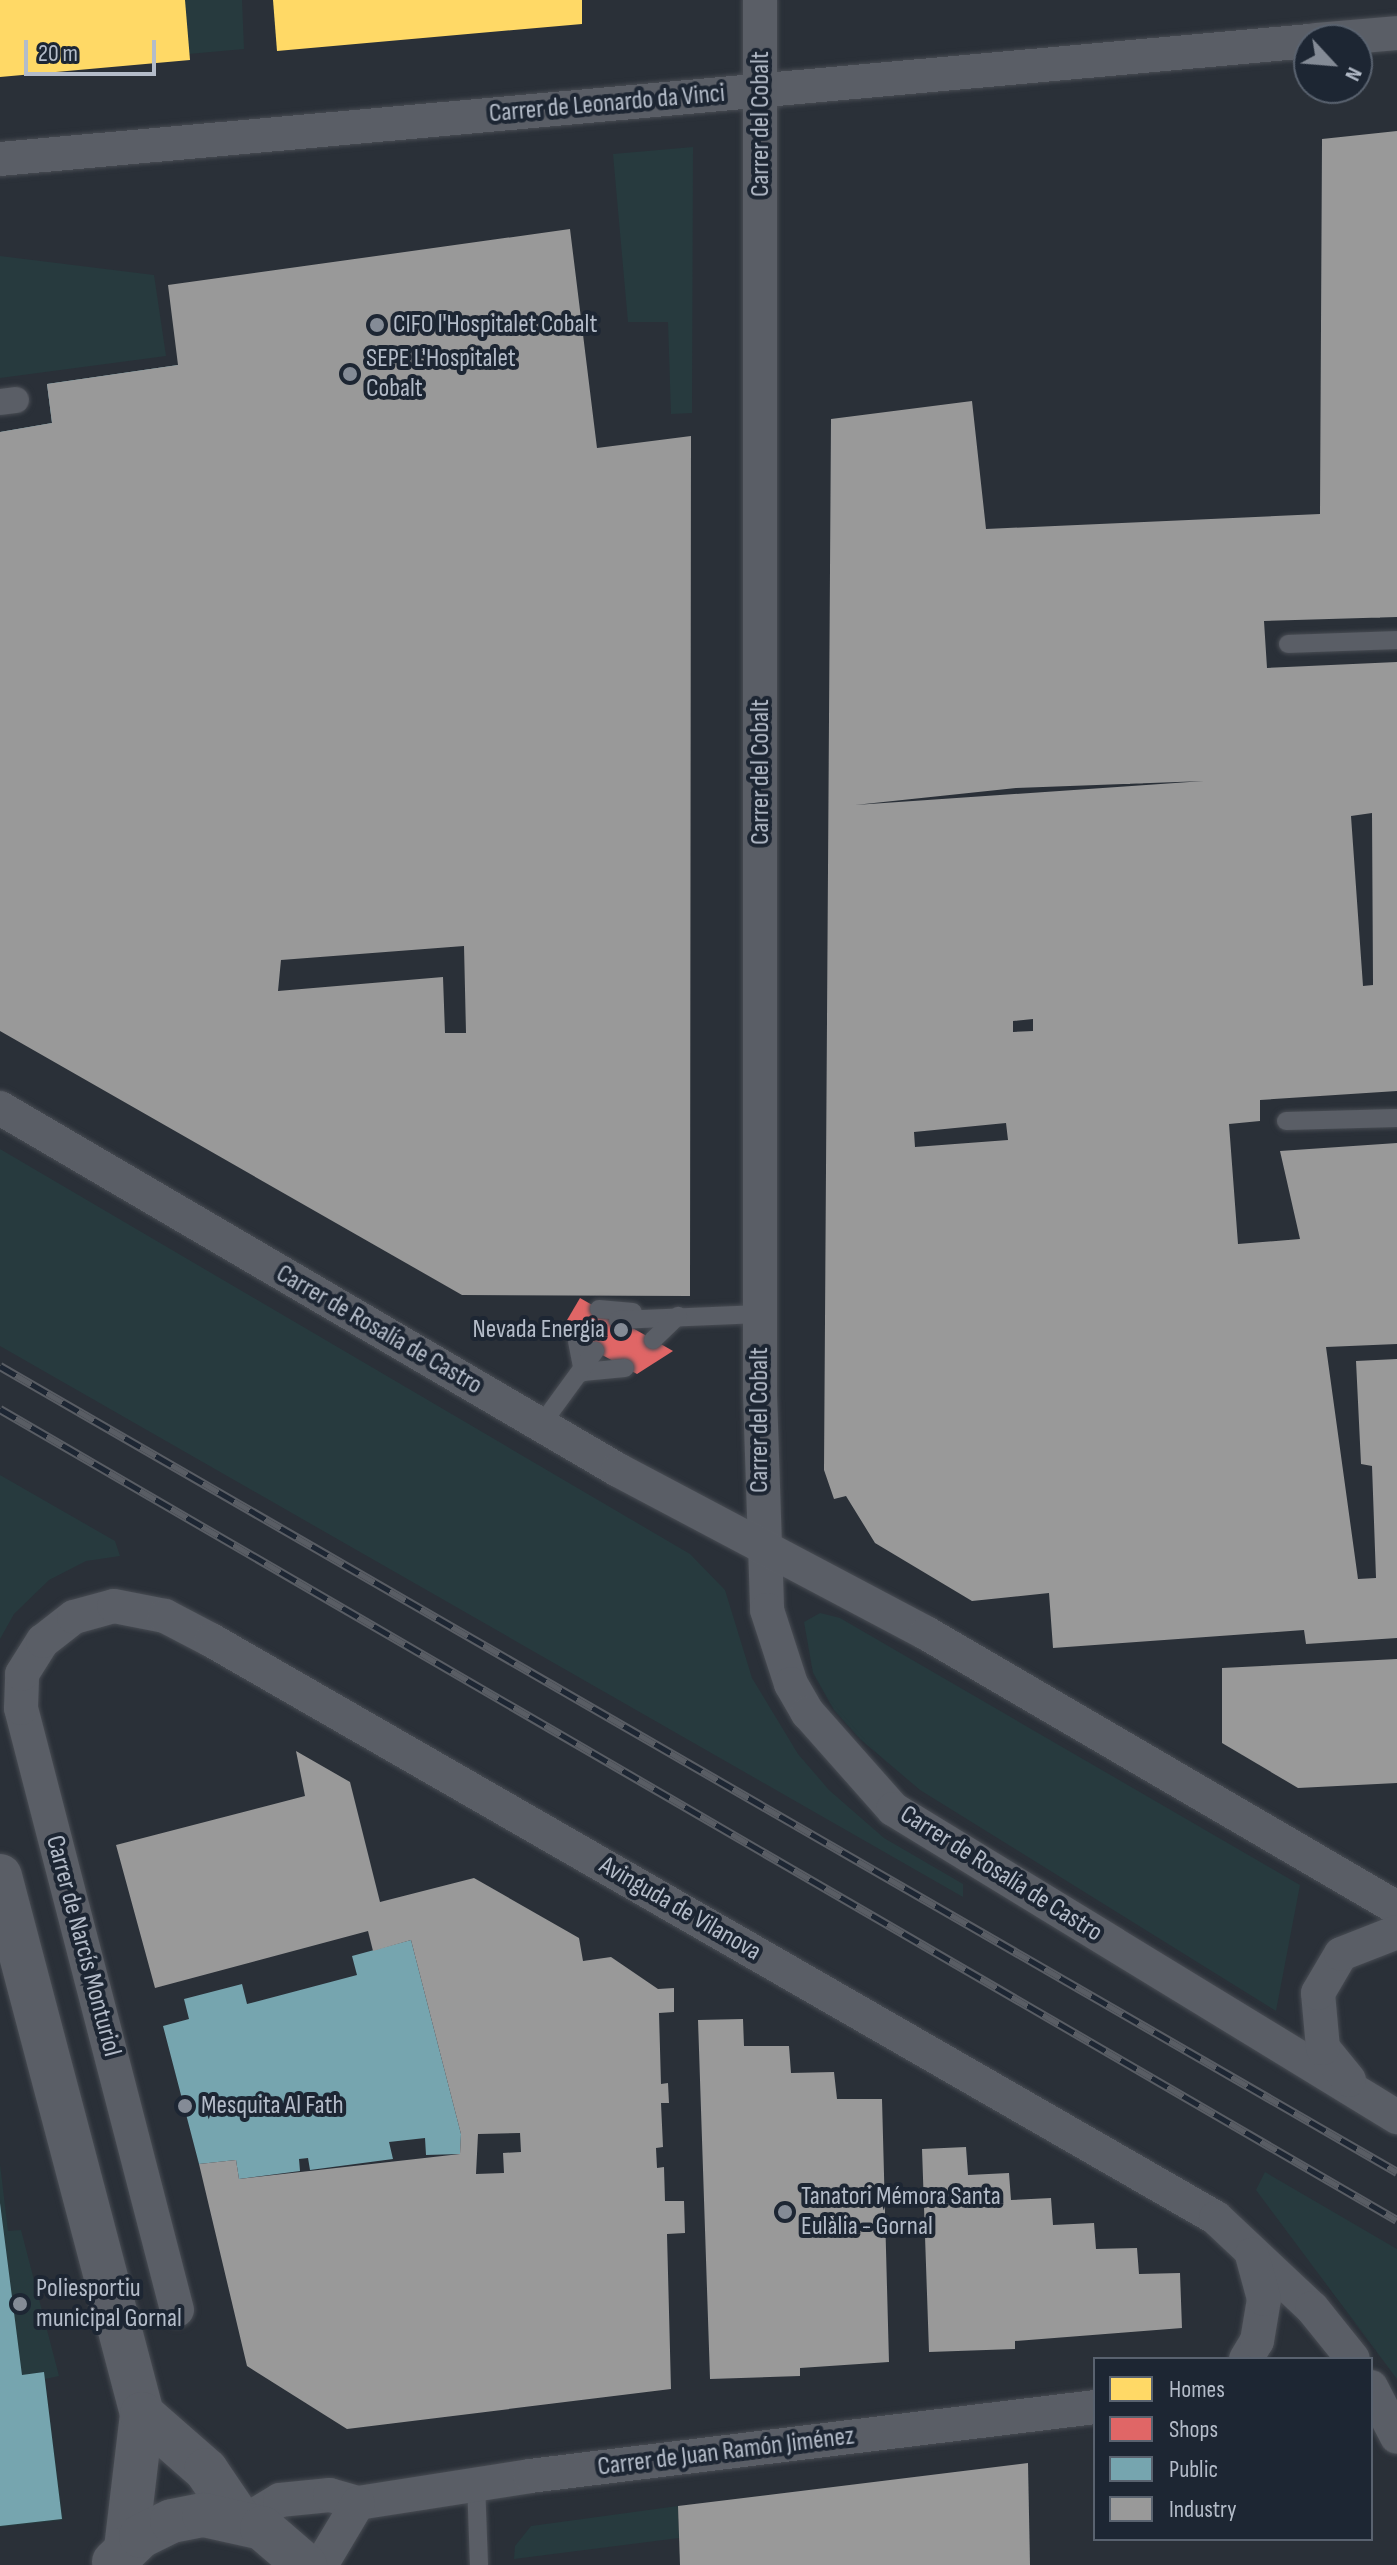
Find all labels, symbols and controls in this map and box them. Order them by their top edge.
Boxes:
scale bar [28,24,160,74]
north arrow [1293,24,1373,104]
text: 20 m [38,39,78,68]
street label: Carrer del Cobalt [745,51,777,197]
text: N [1339,63,1368,85]
street label: Carrer de Leonardo da Vinci [488,78,726,130]
place label: CIFO l'Hospitalet Cobalt [393,309,597,341]
marker: CIFO l'Hospitalet Cobalt [368,316,386,334]
place label: SEPE L'Hospitalet Cobalt [366,343,516,404]
marker: SEPE L'Hospitalet Cobalt [341,365,359,383]
street label: Carrer del Cobalt [745,699,777,845]
street label: Carrer de Rosalía de Castro [271,1258,487,1402]
place label: Nevada Energia [473,1314,605,1346]
marker: Nevada Energia [612,1321,630,1339]
street label: Carrer del Cobalt [744,1347,776,1493]
street label: Carrer de Rosalía de Castro [894,1799,1108,1949]
street label: Carrer de Narcís Monturiol [38,1832,128,2060]
street label: Avinguda de Vilanova [594,1850,766,1968]
place label: Mesquita Al Fath [201,2090,344,2122]
marker: Mesquita Al Fath [176,2097,194,2115]
place label: Tanatori Mémora Santa Eulàlia - Gornal [801,2181,1001,2242]
marker: Tanatori Mémora Santa Eulàlia - Gornal [776,2203,794,2221]
place label: Poliesportiu municipal Gornal [36,2273,182,2334]
marker: Poliesportiu municipal Gornal [11,2295,29,2313]
legend [1093,2357,1373,2541]
text: Homes [1169,2375,1225,2404]
text: Shops [1169,2415,1218,2444]
street label: Carrer de Juan Ramón Jiménez [596,2421,856,2483]
text: Public [1169,2455,1218,2484]
text: Industry [1169,2495,1236,2524]

